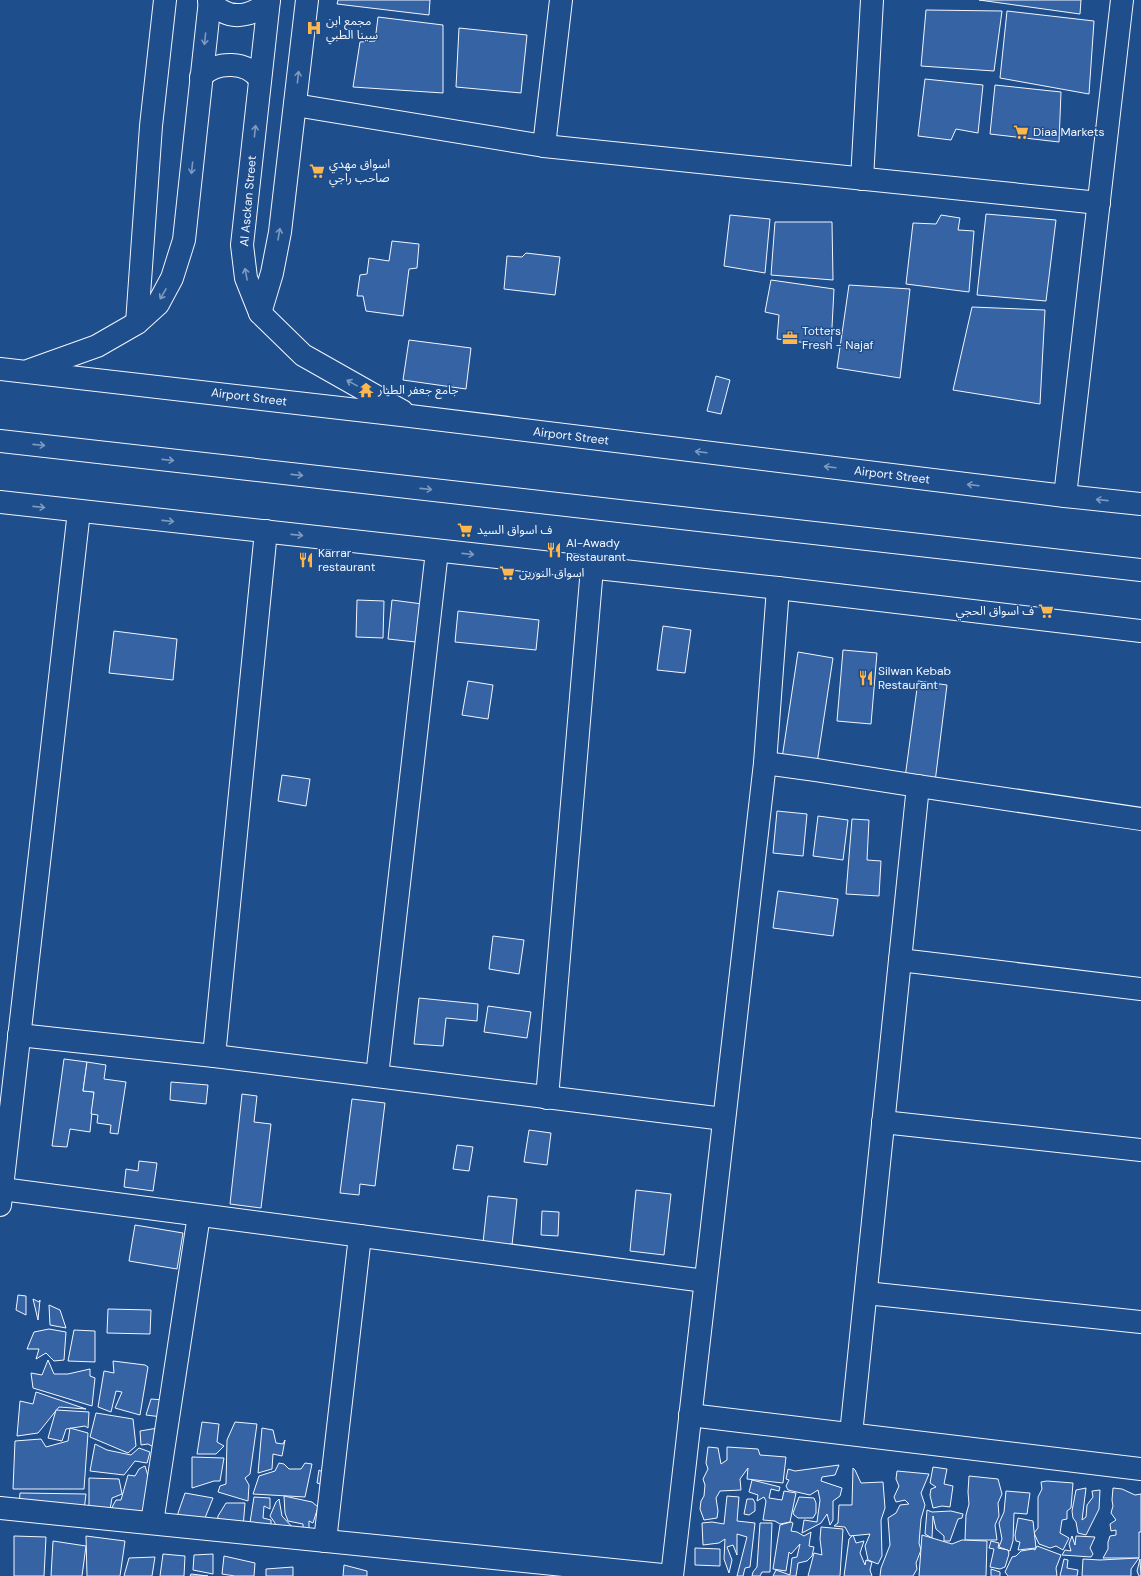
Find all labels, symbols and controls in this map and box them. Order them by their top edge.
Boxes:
place label: مجمع ابن سينا الطبي [326,13,378,45]
hospital icon: مجمع ابن سينا الطبي [305,19,323,37]
one-way arrow [202,32,209,45]
one-way arrow [295,71,302,84]
supermarket icon: Diaa Markets [1012,123,1030,141]
place label: Diaa Markets [1033,124,1104,140]
one-way arrow [251,125,258,138]
street label: Al Asckan Street [236,155,260,247]
place label: اسواق مهدي صاحب راجي [329,156,390,188]
one-way arrow [188,161,195,174]
supermarket icon: اسواق مهدي صاحب راجي [308,162,326,180]
one-way arrow [276,228,284,241]
one-way arrow [242,268,250,281]
one-way arrow [159,288,167,300]
place label: Totters Fresh - Najaf [802,323,874,353]
office icon: Totters Fresh - Najaf [781,329,799,347]
one-way arrow [346,379,358,386]
temple icon: جامع جعفر الطيار [357,381,375,399]
place label: جامع جعفر الطيار [377,382,459,399]
street label: Airport Street [210,384,288,410]
street label: Airport Street [532,423,610,449]
one-way arrow [32,442,45,449]
one-way arrow [695,448,708,455]
one-way arrow [161,456,174,464]
street label: Airport Street [853,462,931,488]
one-way arrow [824,463,837,471]
one-way arrow [290,471,303,478]
one-way arrow [967,481,980,489]
one-way arrow [419,485,432,493]
one-way arrow [1096,496,1109,504]
one-way arrow [32,503,45,510]
one-way arrow [161,517,174,524]
supermarket icon: ف اسواق السيد [456,521,474,539]
place label: ف اسواق السيد [477,522,552,538]
one-way arrow [290,531,303,539]
place label: Al-Awady Restaurant [566,535,626,565]
restaurant icon: Al-Awady Restaurant [545,541,563,559]
place label: Karrar restaurant [318,545,376,575]
restaurant icon: Karrar restaurant [297,551,315,569]
one-way arrow [461,551,474,558]
supermarket icon: اسواق النورين [498,564,516,582]
place label: اسواق النورين [519,565,585,581]
supermarket icon: ف اسواق الحجي [1037,602,1055,620]
place label: ف اسواق الحجي [956,603,1034,621]
place label: Silwan Kebab Restaurant [878,663,951,693]
restaurant icon: Silwan Kebab Restaurant [857,669,875,687]

